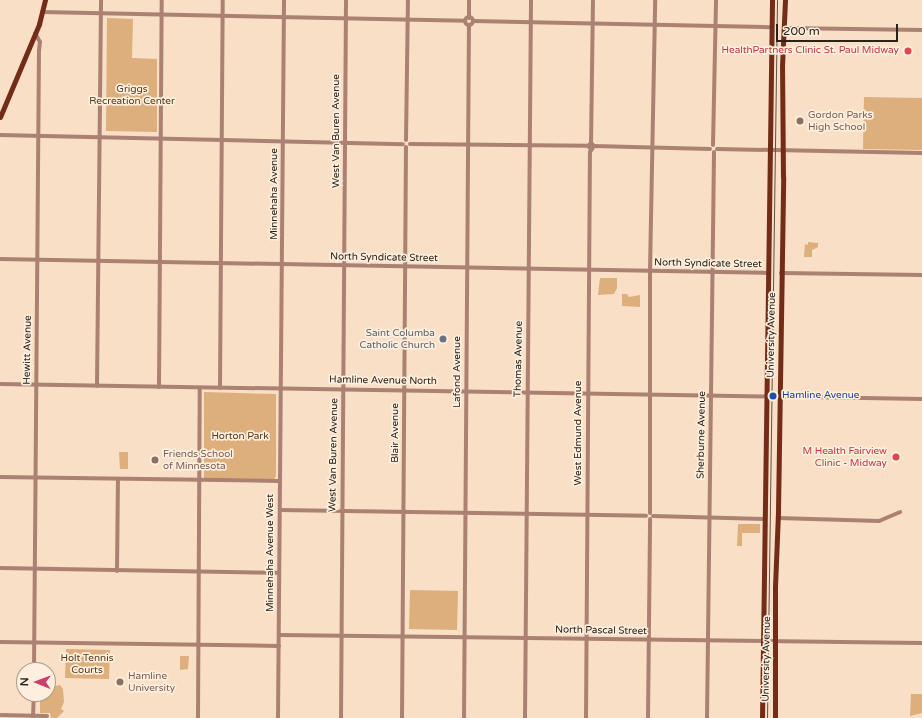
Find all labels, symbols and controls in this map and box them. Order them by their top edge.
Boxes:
scale bar [778,16,900,42]
text: 200 m [783,24,820,38]
place label: HealthPartners Clinic St. Paul Midway [722,45,899,57]
marker: HealthPartners Clinic St. Paul Midway [902,45,914,57]
street label: West Van Buren Avenue [331,74,343,188]
park label: Griggs Recreation Center [89,83,175,106]
place label: Gordon Parks High School [808,109,873,132]
marker: Gordon Parks High School [795,116,805,126]
street label: Minnehaha Avenue [269,148,281,240]
street label: North Syndicate Street [330,251,438,265]
street label: North Syndicate Street [654,257,762,271]
street label: University Avenue [765,292,779,378]
street label: Hewitt Avenue [21,315,35,385]
street label: Thomas Avenue [512,321,526,397]
place label: Saint Columba Catholic Church [359,327,435,350]
marker: Saint Columba Catholic Church [438,334,448,344]
street label: Lafond Avenue [452,336,464,408]
street label: Hamline Avenue North [329,374,437,388]
street label: West Edmund Avenue [573,380,585,486]
marker: Hamline Avenue [767,390,779,402]
place label: Hamline Avenue [782,390,859,402]
street label: Sherburne Avenue [695,391,709,479]
street label: West Van Buren Avenue [327,398,341,512]
street label: Blair Avenue [390,403,402,463]
park label: Horton Park [211,431,269,443]
place label: M Health Fairview Clinic - Midway [802,445,887,468]
place label: Friends School of Minnesota [163,448,233,472]
marker: M Health Fairview Clinic - Midway [890,451,902,463]
marker: Friends School of Minnesota [150,455,160,465]
street label: Minnehaha Avenue West [265,494,277,612]
street label: University Avenue [760,616,774,702]
street label: North Pascal Street [555,624,647,638]
park label: Holt Tennis Courts [61,652,113,676]
north arrow [16,662,56,702]
place label: Hamline University [128,670,175,694]
text: N [18,677,31,686]
marker: Hamline University [115,677,125,687]

